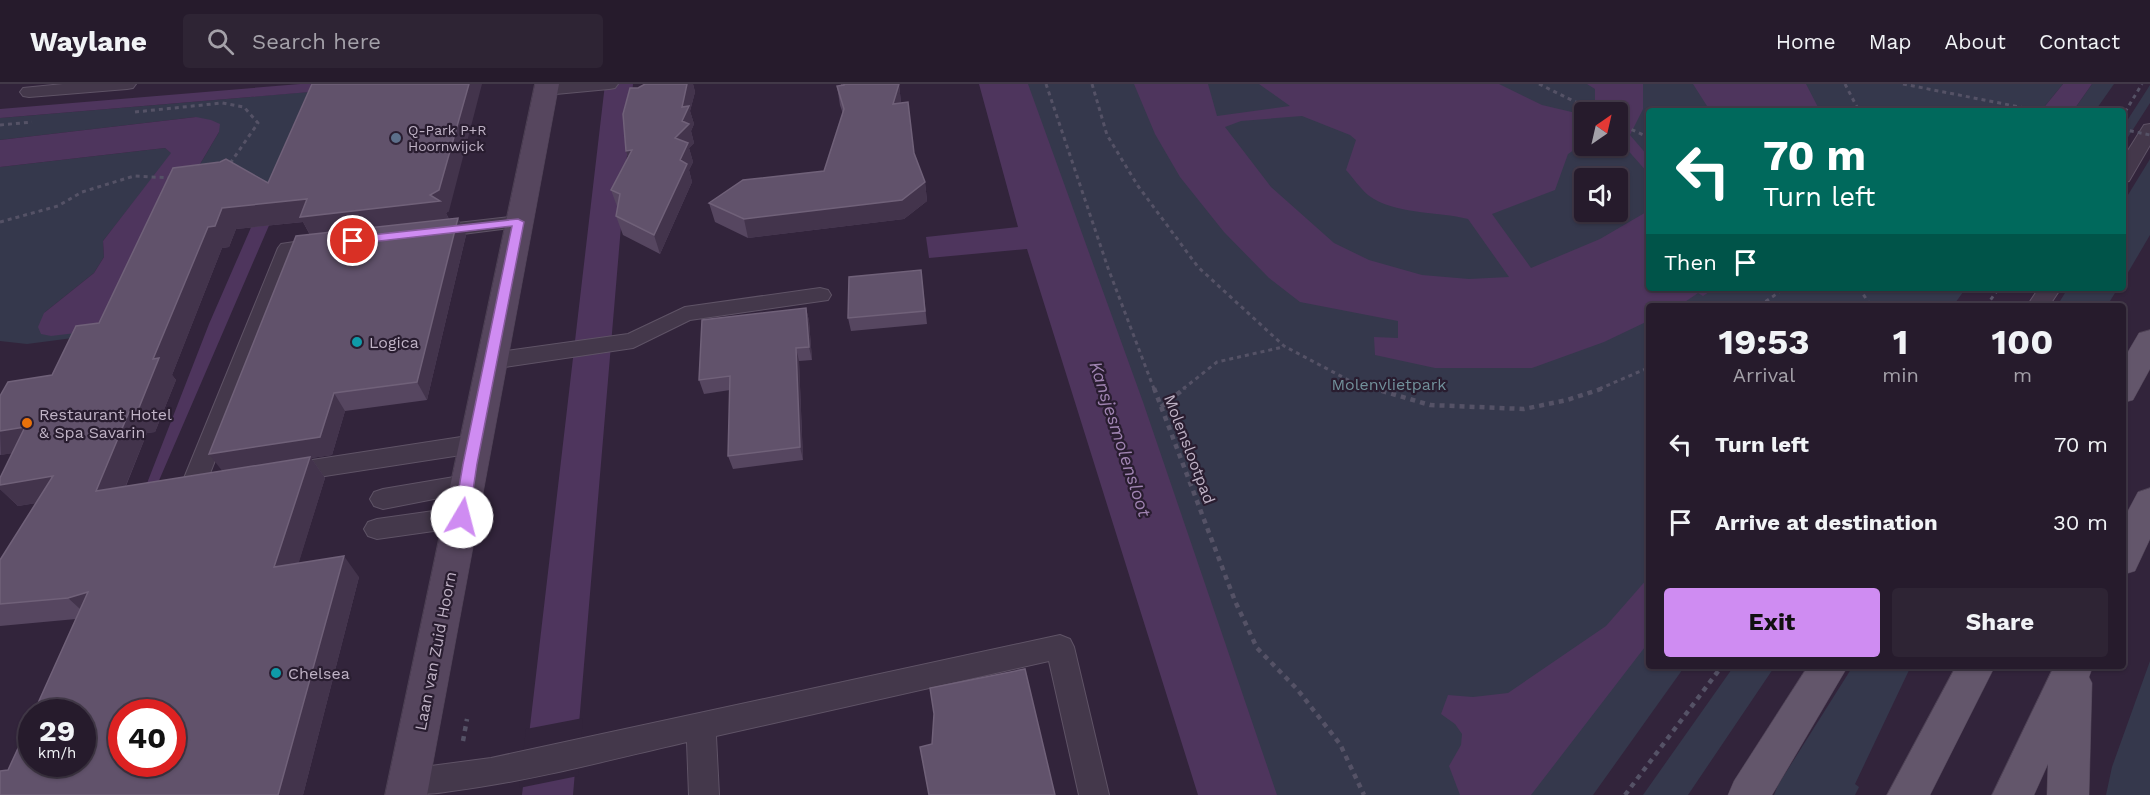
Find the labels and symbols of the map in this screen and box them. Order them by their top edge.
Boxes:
north arrow [1574,102,1628,156]
place label: Q-Park P+R Hoornwijck [408,122,487,154]
marker: Q-Park P+R Hoornwijck [389,131,403,145]
pin [327,215,378,266]
place label: Logica [369,333,419,352]
marker: Logica [350,335,364,349]
water label: Kansjesmolensloot [1085,358,1156,520]
park label: Molenvlietpark [1332,375,1446,394]
street label: Molenslootpad [1160,392,1219,506]
place label: Restaurant Hotel & Spa Savarin [39,405,172,442]
marker: Restaurant Hotel & Spa Savarin [20,416,34,430]
position arrow [430,485,494,549]
street label: Laan van Zuid Hoorn [411,570,460,732]
place label: Chelsea [288,664,350,683]
marker: Chelsea [269,666,283,680]
speed limit sign: 40 [108,699,186,777]

